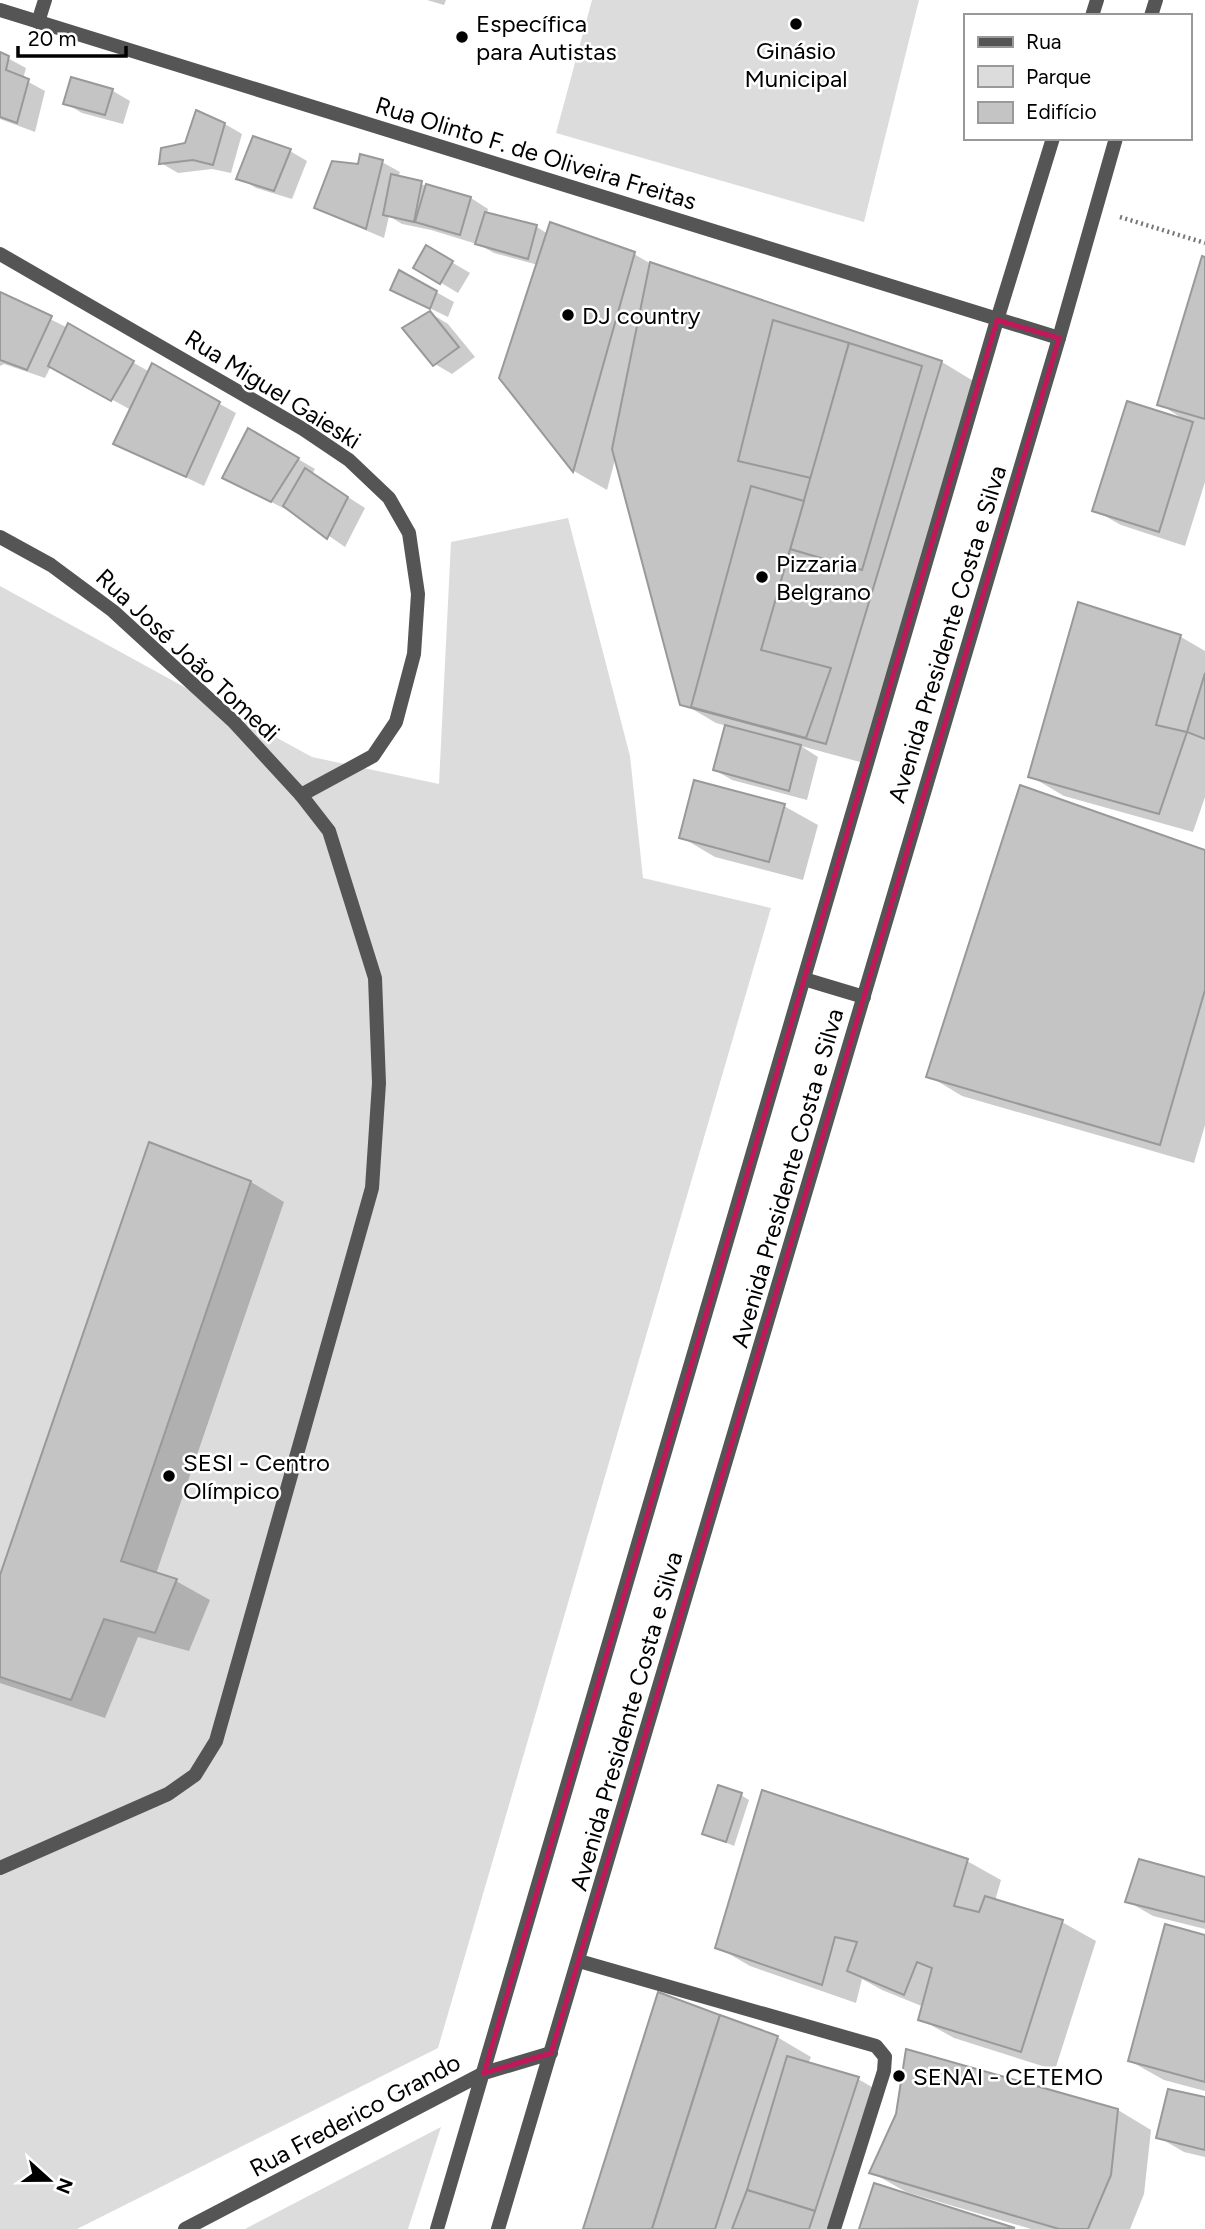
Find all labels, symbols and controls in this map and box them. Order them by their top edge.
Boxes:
place label: Específica para Autistas [476,9,617,66]
scale bar [18,14,126,58]
legend [964,14,1191,140]
marker: Ginásio Municipal [788,16,804,32]
text: 20 m [28,26,76,51]
marker: Específica para Autistas [454,29,470,45]
text: Rua [1026,29,1062,54]
place label: Ginásio Municipal [745,36,847,93]
text: Parque [1026,64,1091,89]
street label: Rua Olinto F. de Oliveira Freitas [372,90,700,216]
text: Edifício [1026,99,1097,124]
place label: DJ country [582,301,701,330]
marker: DJ country [560,307,576,323]
street label: Rua Miguel Gaieski [180,323,366,455]
street label: Avenida Presidente Costa e Silva [882,462,1012,806]
place label: Pizzaria Belgrano [776,549,871,606]
street label: Rua José João Tomedi [90,562,286,748]
marker: Pizzaria Belgrano [754,569,770,585]
street label: Avenida Presidente Costa e Silva [725,1005,849,1351]
place label: SESI - Centro Olímpico [183,1448,330,1505]
marker: SESI - Centro Olímpico [161,1468,177,1484]
street label: Avenida Presidente Costa e Silva [564,1548,688,1894]
street label: Rua Frederico Grando [245,2047,465,2183]
place label: SENAI - CETEMO [913,2062,1103,2091]
marker: SENAI - CETEMO [891,2068,907,2084]
north arrow [14,2145,84,2215]
text: N [51,2175,78,2197]

